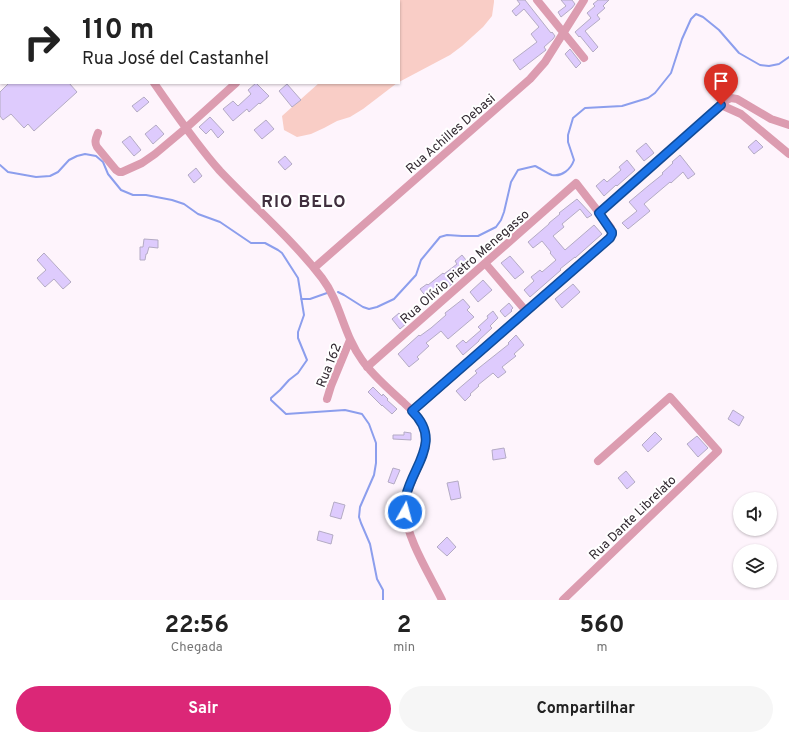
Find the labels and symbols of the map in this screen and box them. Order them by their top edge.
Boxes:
pin [704,64,738,105]
street label: Rua Achilles Debasi [403,91,499,178]
district label: RIO BELO [261,192,347,214]
street label: Rua Olívio Pietro Menegasso [397,207,533,328]
street label: Rua 162 [314,341,346,390]
street label: Rua Dante Librelato [586,473,680,564]
position arrow [384,491,426,533]

